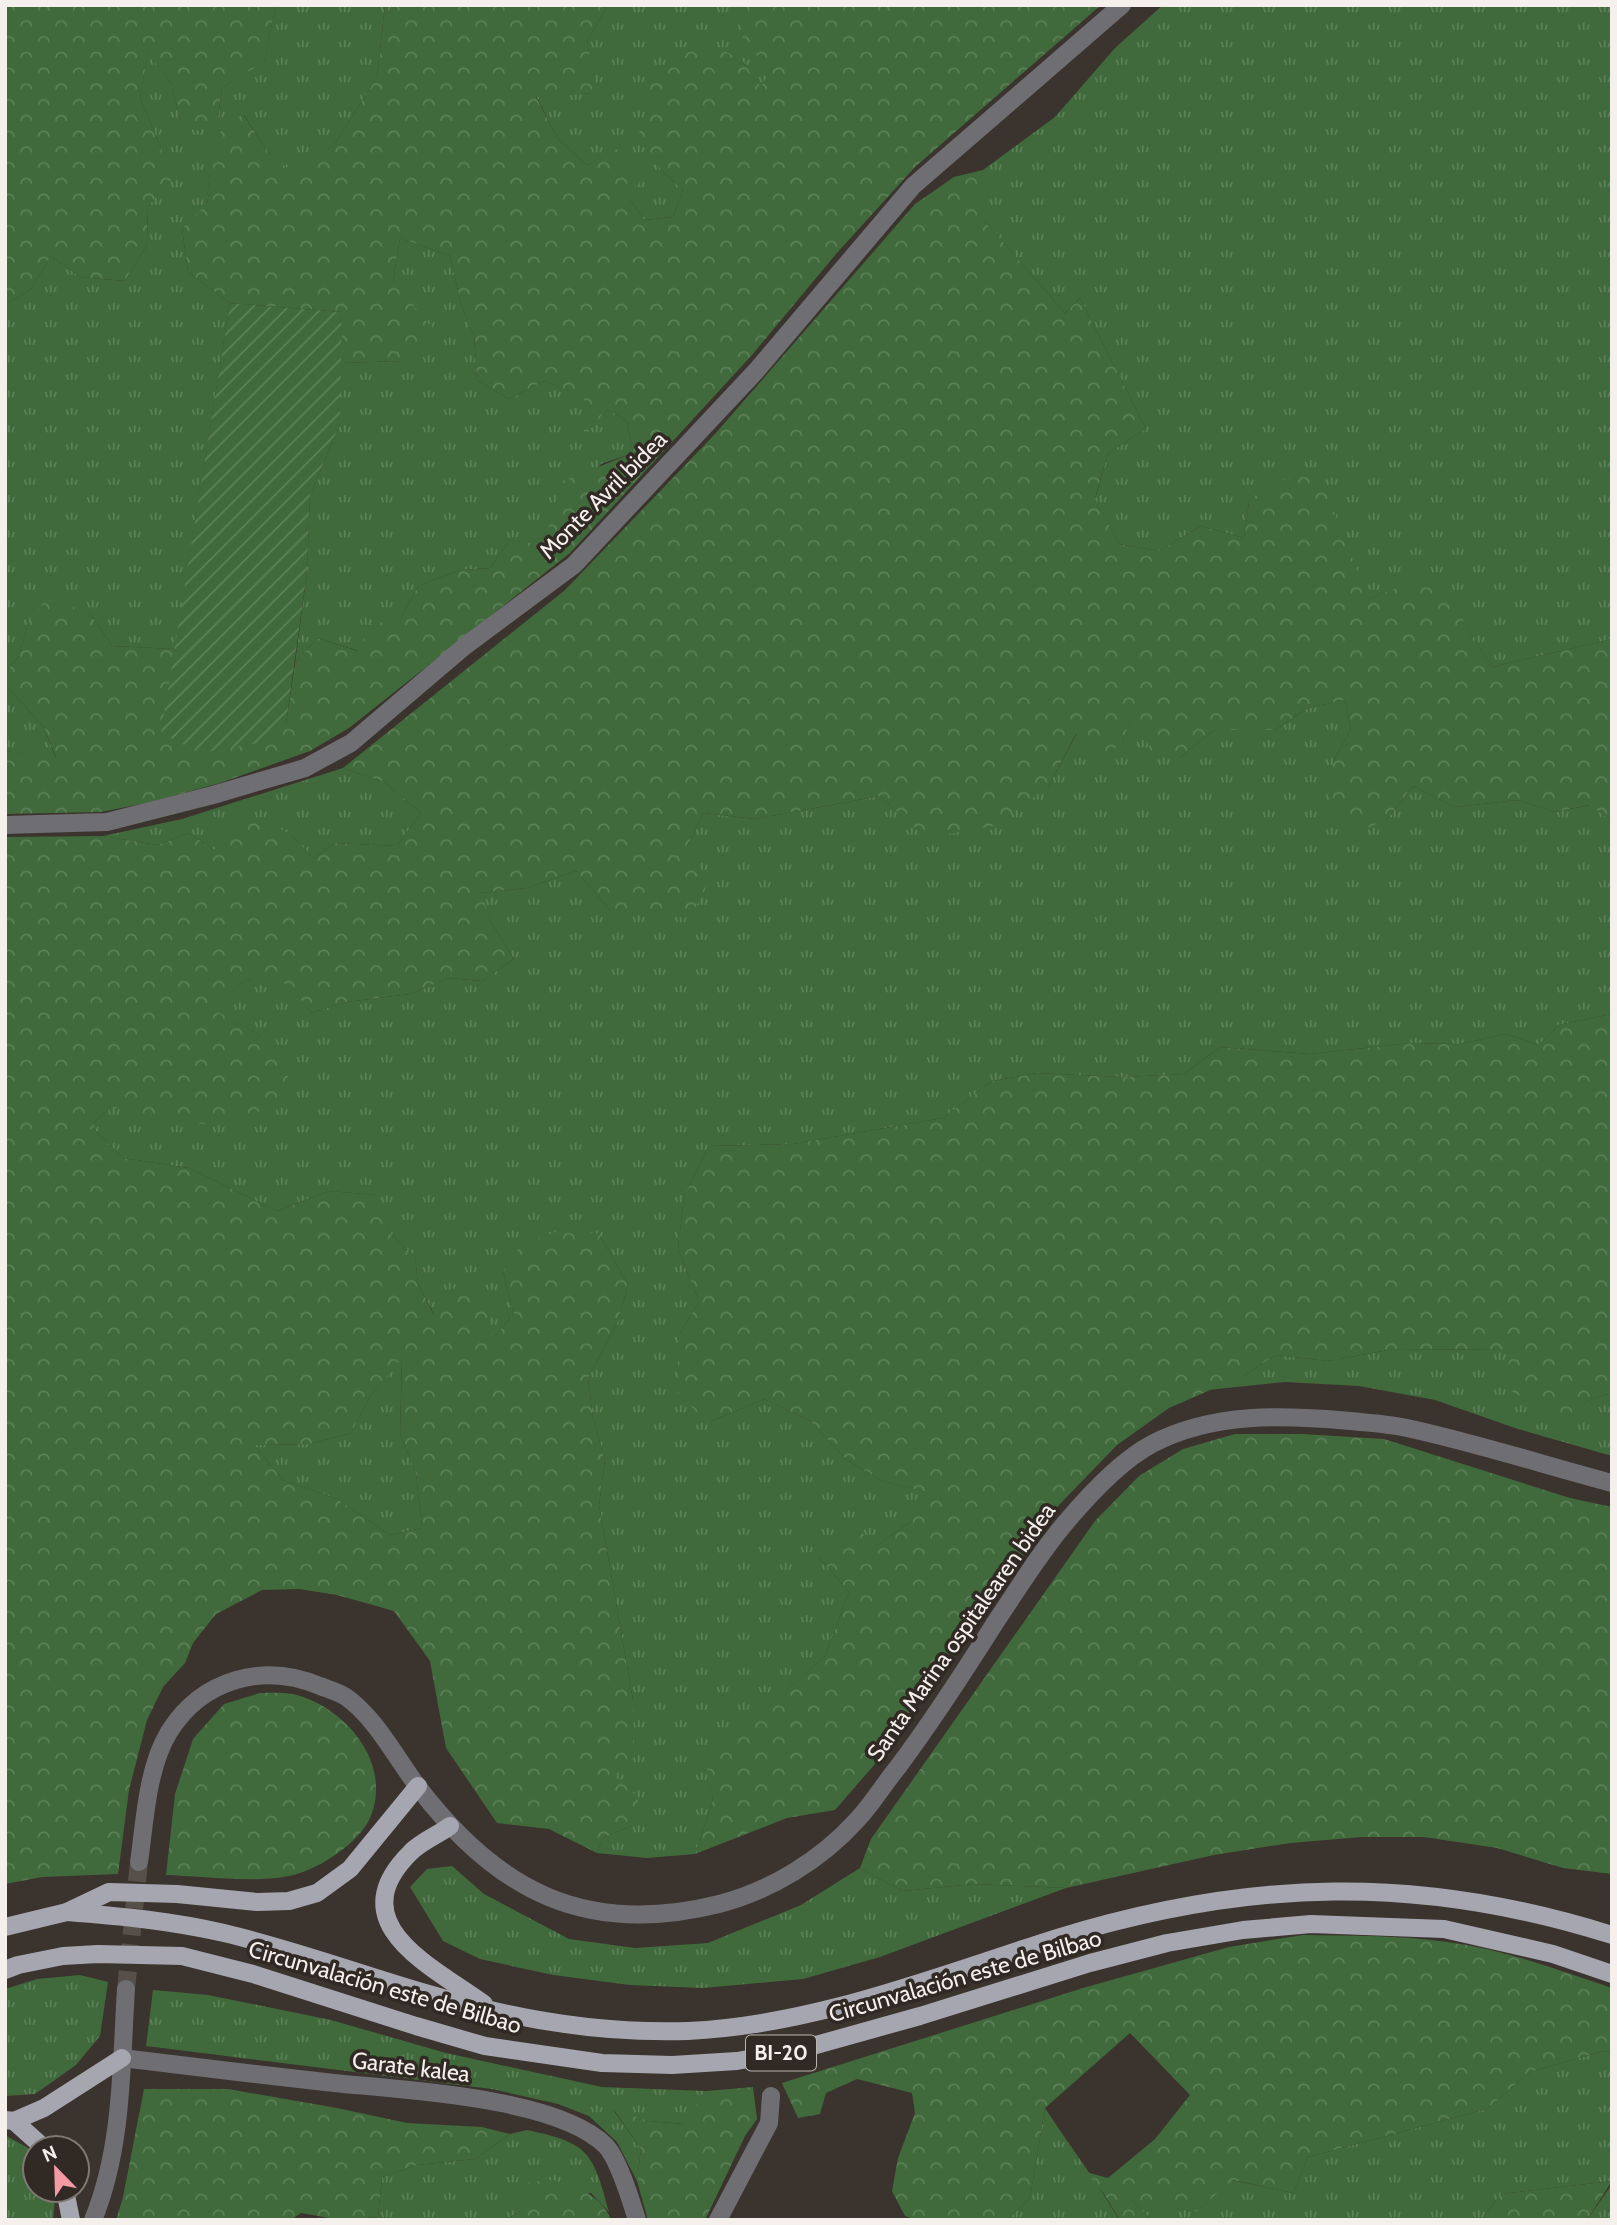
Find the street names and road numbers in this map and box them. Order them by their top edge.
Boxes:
street label: Monte Avril bidea [533,425,673,565]
street label: Santa Marina ospitalearen bidea [861,1498,1061,1766]
street label: Circunvalación este de Bilbao [825,1924,1105,2028]
street label: Circunvalación este de Bilbao [245,1935,525,2039]
road number: BI-20 [746,2036,816,2070]
street label: Garate kalea [351,2046,471,2088]

